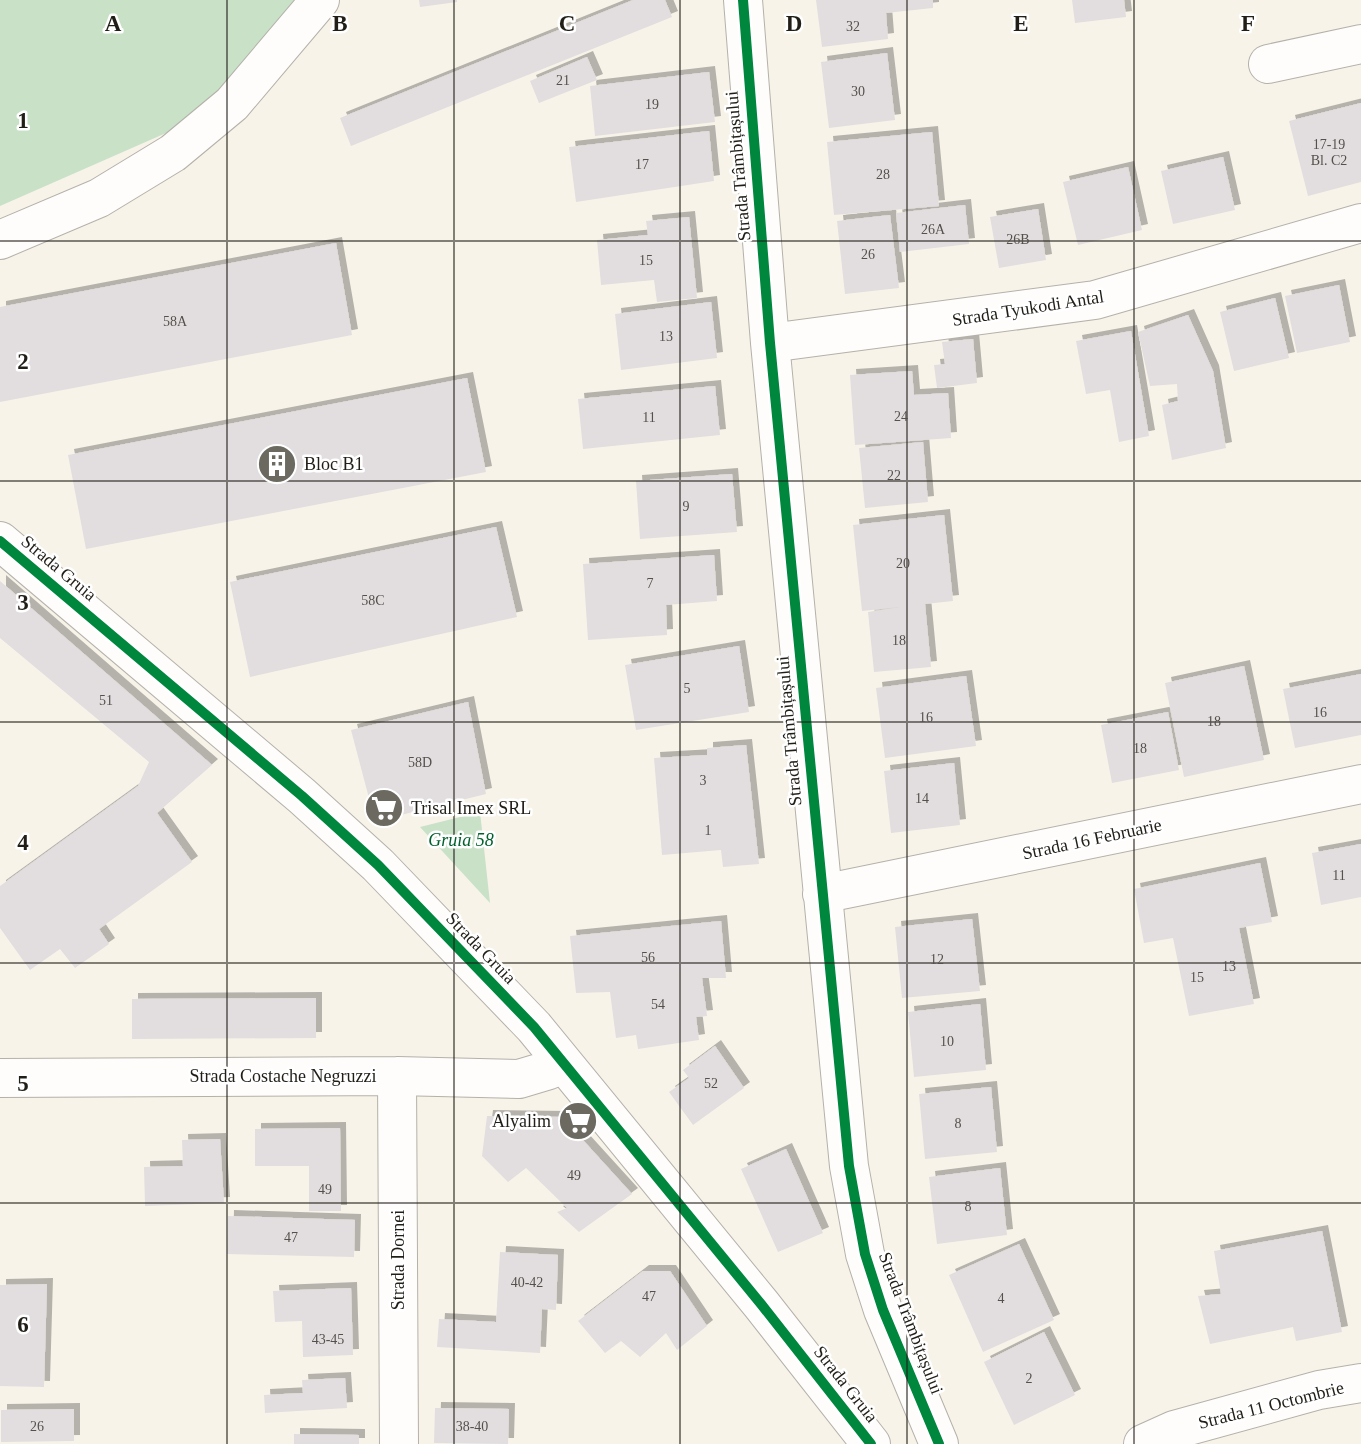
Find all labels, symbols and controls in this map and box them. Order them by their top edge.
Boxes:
text: A [105,11,122,36]
text: B [332,11,348,36]
text: C [559,11,575,36]
text: D [786,11,802,36]
text: E [1013,11,1029,36]
text: F [1241,11,1255,36]
house number: 32 [846,19,860,34]
house number: 21 [556,73,570,88]
house number: 30 [851,84,865,99]
street label: Strada Trâmbițașului [721,90,755,242]
house number: 19 [645,97,659,112]
text: 1 [17,108,29,133]
house number: 17-19 Bl. C2 [1311,137,1347,168]
house number: 17 [635,157,649,172]
house number: 28 [876,167,890,182]
house number: 26A [921,222,946,237]
house number: 26B [1006,232,1030,247]
house number: 26 [861,247,875,262]
house number: 15 [639,253,653,268]
street label: Strada Tyukodi Antal [951,286,1105,330]
house number: 58A [163,314,188,329]
house number: 13 [659,329,673,344]
text: 2 [17,349,29,374]
house number: 24 [894,409,908,424]
house number: 11 [642,410,656,425]
building icon: Bloc B1 [256,443,298,485]
place label: Bloc B1 [304,454,364,474]
house number: 22 [887,468,901,483]
house number: 9 [683,499,690,514]
street label: Strada Gruia [18,531,100,605]
house number: 20 [896,556,910,571]
house number: 7 [647,576,654,591]
text: 3 [17,590,29,615]
house number: 58C [361,593,385,608]
house number: 18 [892,633,906,648]
street label: Strada Trâmbițașului [772,655,806,807]
house number: 5 [684,681,691,696]
house number: 51 [99,693,113,708]
house number: 16 [1313,705,1327,720]
house number: 16 [919,710,933,725]
house number: 18 [1207,714,1221,729]
house number: 18 [1133,741,1147,756]
house number: 58D [408,755,432,770]
house number: 3 [700,773,707,788]
supermarket icon: Trisal Imex SRL [363,787,405,829]
house number: 14 [915,791,929,806]
place label: Trisal Imex SRL [411,798,531,818]
street label: Strada 16 Februarie [1020,814,1164,864]
house number: 1 [705,823,712,838]
text: 4 [17,830,29,855]
park label: Gruia 58 [428,830,494,850]
house number: 11 [1332,868,1346,883]
street label: Strada Gruia [442,908,520,988]
house number: 56 [641,950,655,965]
house number: 12 [930,952,944,967]
house number: 13 [1222,959,1236,974]
house number: 15 [1190,970,1204,985]
house number: 54 [651,997,665,1012]
house number: 10 [940,1034,954,1049]
street label: Strada Costache Negruzzi [190,1066,376,1086]
text: 5 [17,1071,29,1096]
house number: 52 [704,1076,718,1091]
supermarket icon: Alyalim [557,1100,599,1142]
place label: Alyalim [492,1111,551,1131]
house number: 8 [955,1116,962,1131]
house number: 49 [567,1168,581,1183]
house number: 49 [318,1182,332,1197]
house number: 8 [965,1199,972,1214]
street label: Strada Dornei [388,1210,408,1310]
house number: 47 [284,1230,298,1245]
street label: Strada Trâmbițașului [875,1249,947,1397]
house number: 40-42 [511,1275,543,1290]
house number: 47 [642,1289,656,1304]
house number: 4 [998,1291,1005,1306]
text: 6 [17,1312,29,1337]
house number: 43-45 [312,1332,344,1347]
street label: Strada Gruia [810,1342,882,1426]
house number: 2 [1026,1371,1033,1386]
street label: Strada 11 Octombrie [1196,1377,1346,1433]
house number: 26 [30,1419,44,1434]
house number: 38-40 [456,1419,488,1434]

